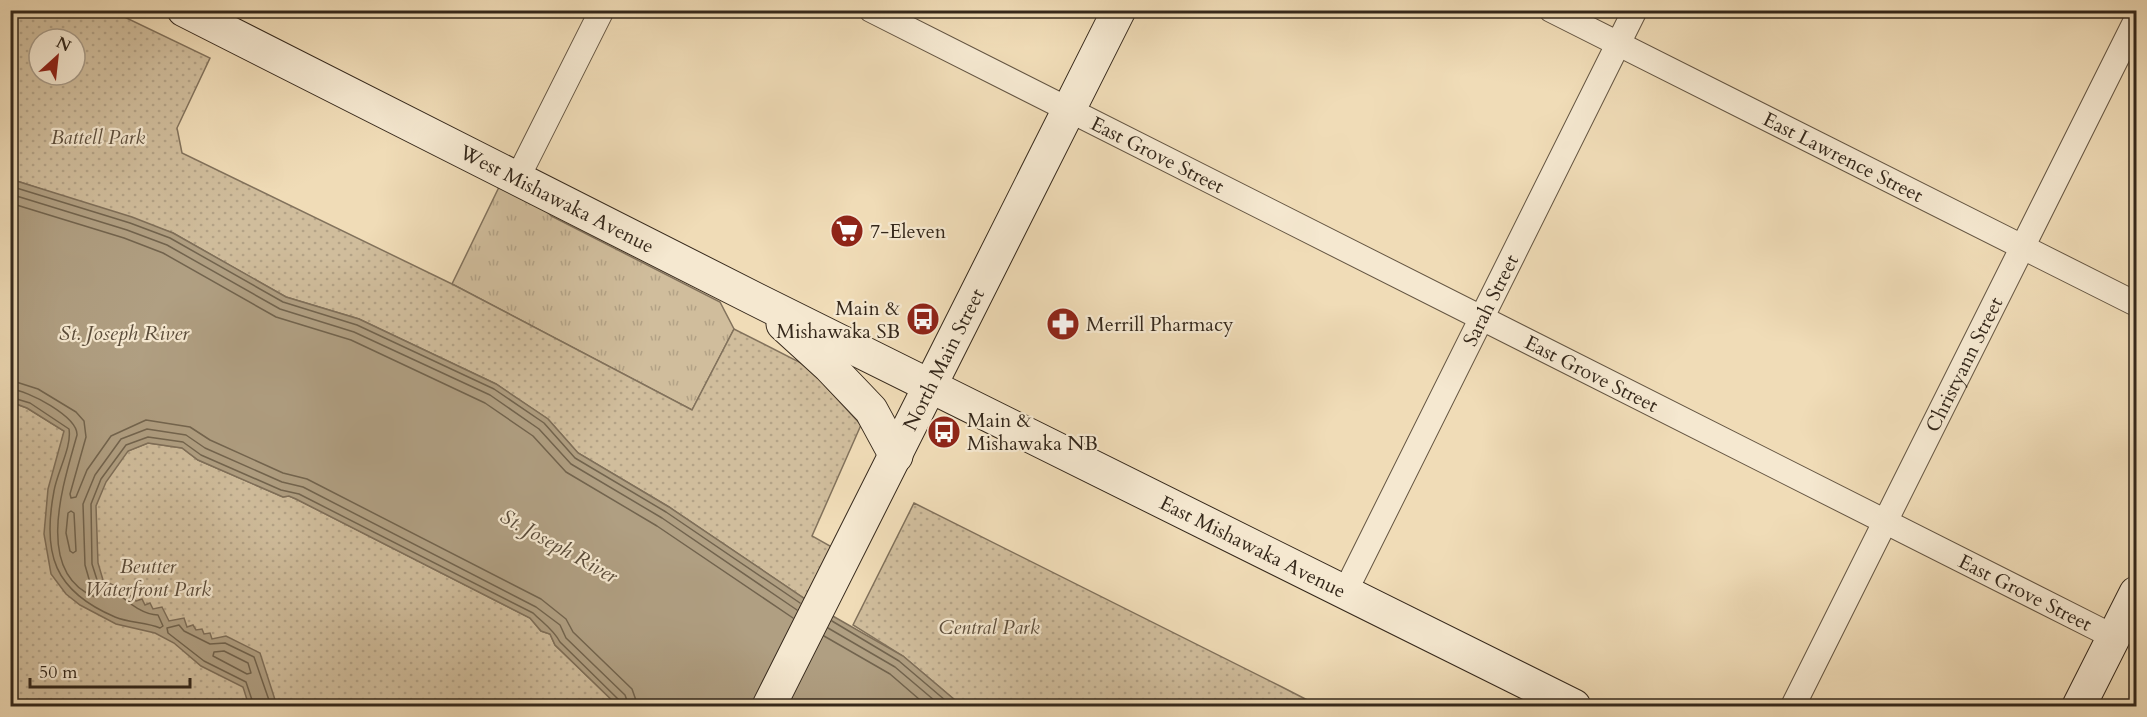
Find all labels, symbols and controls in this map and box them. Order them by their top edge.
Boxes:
north arrow [27,27,87,87]
text: N [52,32,75,58]
street label: East Lawrence Street [1758,106,1928,209]
street label: East Grove Street [1086,110,1229,200]
park label: Battell Park [51,124,145,151]
street label: West Mishawaka Avenue [454,138,659,260]
supermarket icon: 7-Eleven [829,213,865,249]
place label: 7-Eleven [870,218,947,245]
street label: Sarah Street [1457,249,1525,351]
street label: North Main Street [897,283,991,435]
street label: Christyann Street [1919,292,2010,437]
place label: Main & Mishawaka SB [776,295,900,345]
bus stop icon: Main & Mishawaka SB [905,301,941,337]
pharmacy icon: Merrill Pharmacy [1045,306,1081,342]
place label: Merrill Pharmacy [1086,311,1234,338]
water label: St. Joseph River [59,319,190,348]
street label: East Grove Street [1520,329,1663,419]
place label: Main & Mishawaka NB [967,407,1098,457]
bus stop icon: Main & Mishawaka NB [926,414,962,450]
street label: East Mishawaka Avenue [1155,489,1350,605]
water label: St. Joseph River [495,502,624,591]
street label: East Grove Street [1954,548,2097,638]
park label: Beutter Waterfront Park [85,553,211,603]
park label: Central Park [938,614,1040,641]
scale bar [30,651,190,689]
text: 50 m [39,660,78,685]

